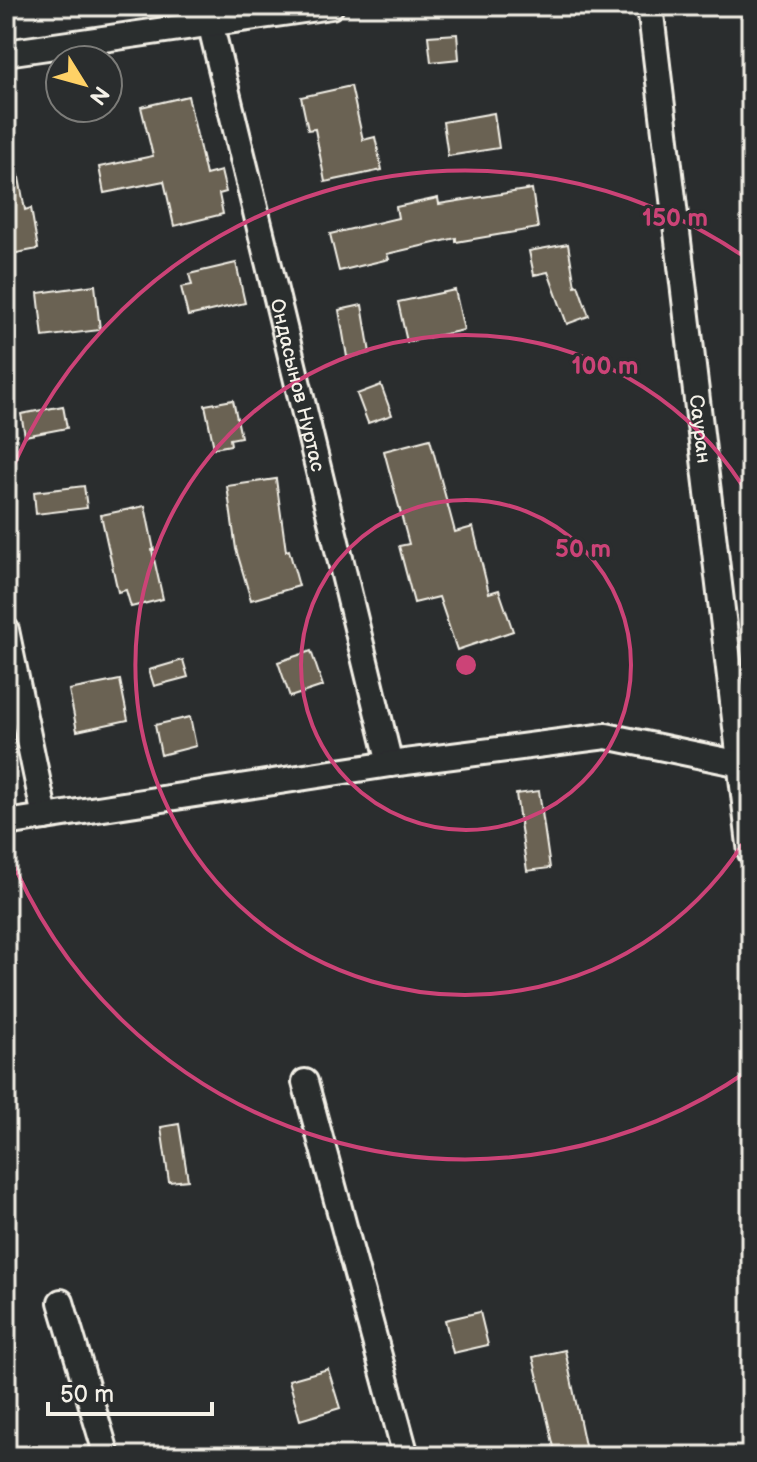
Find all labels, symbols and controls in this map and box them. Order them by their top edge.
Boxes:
north arrow [44,44,124,124]
text: N [83,80,115,110]
text: 150 m [642,204,708,233]
street label: Ондасынов Нуртас [264,296,330,474]
text: 100 m [572,352,638,381]
street label: Сауран [683,393,715,465]
text: 50 m [555,535,611,564]
centre of rings [452,651,480,679]
scale bar [48,1366,212,1416]
text: 50 m [60,1380,114,1409]

